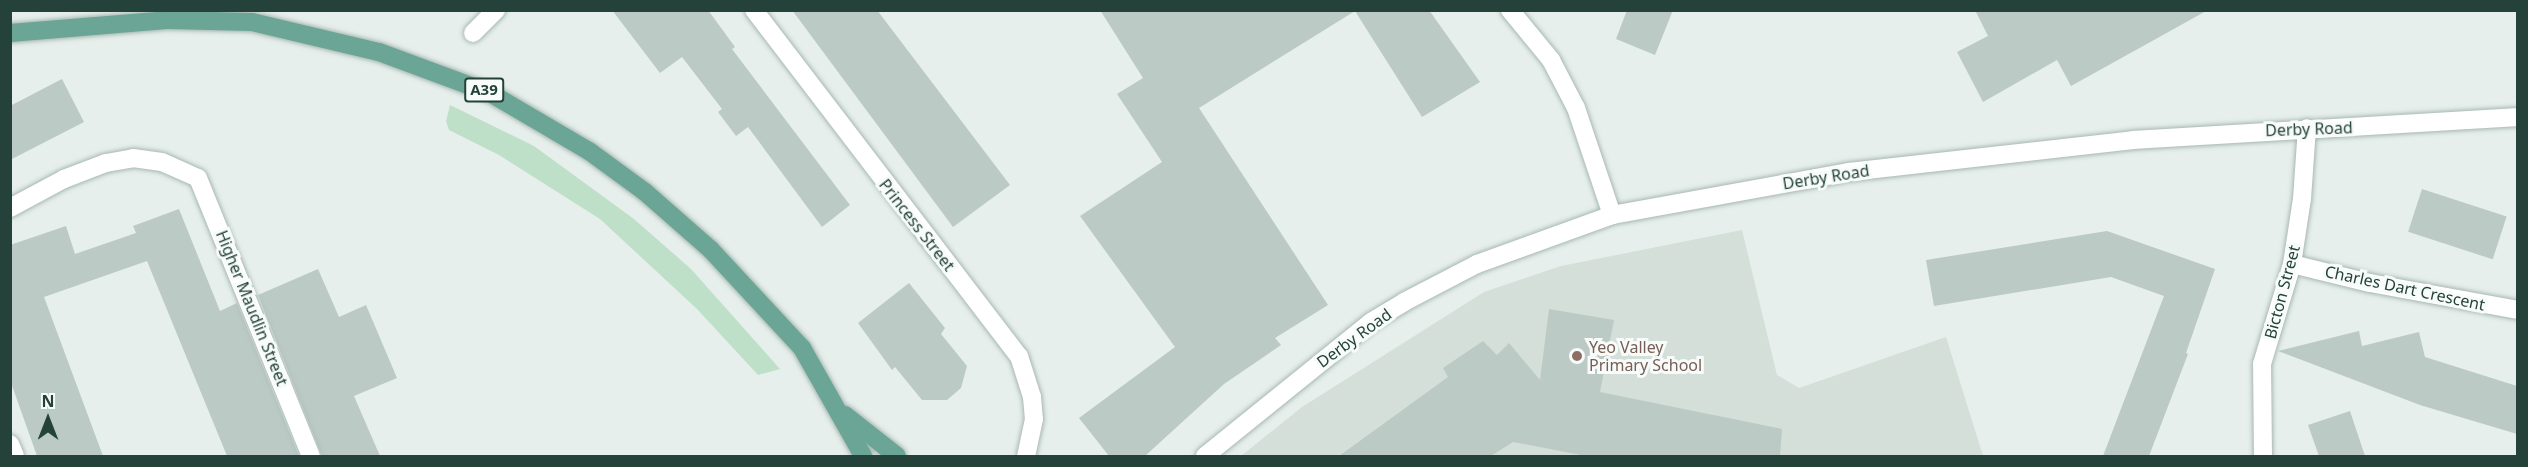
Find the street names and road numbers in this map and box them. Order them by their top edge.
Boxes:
road number: A39 [463,78,505,102]
street label: Derby Road [2265,118,2353,140]
street label: Derby Road [1781,161,1871,193]
street label: Princess Street [875,175,959,275]
street label: Higher Maudlin Street [212,228,292,388]
street label: Bicton Street [2260,243,2304,341]
street label: Charles Dart Crescent [2323,262,2487,314]
street label: Derby Road [1313,304,1395,372]

